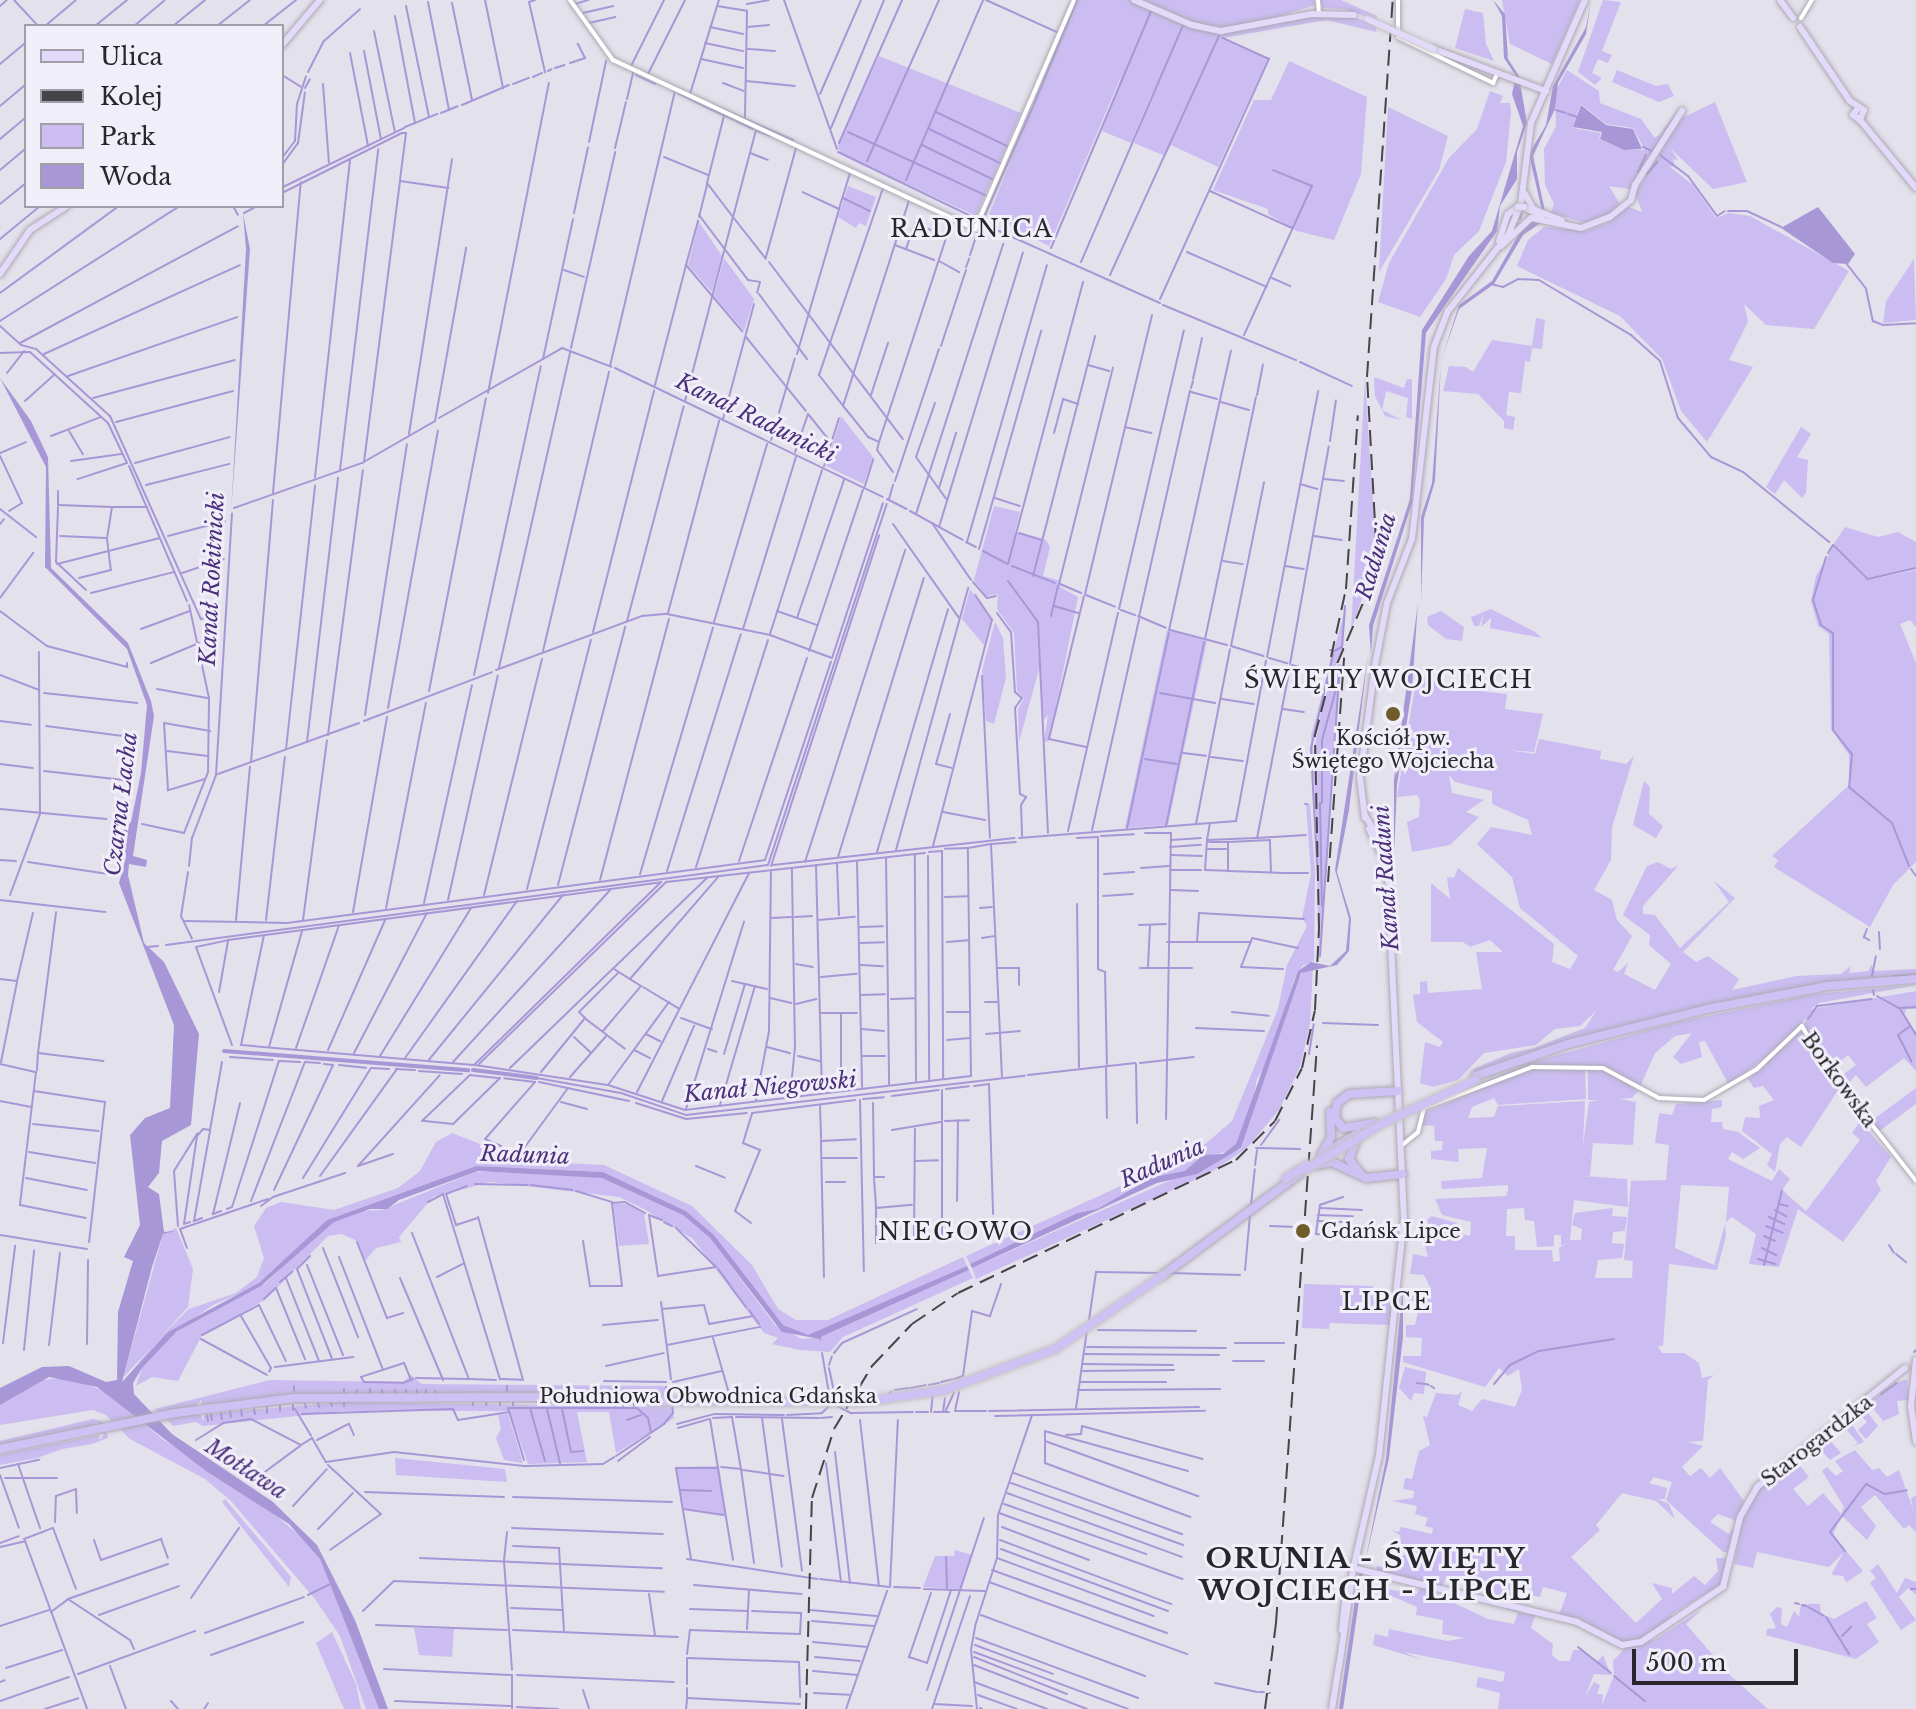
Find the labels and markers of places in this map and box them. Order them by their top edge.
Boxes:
marker: Kościół pw. Świętego Wojciecha [1384,705,1402,723]
place label: Kościół pw. Świętego Wojciecha [1291,726,1495,773]
place label: Gdańsk Lipce [1321,1219,1461,1243]
marker: Gdańsk Lipce [1292,1220,1314,1242]

